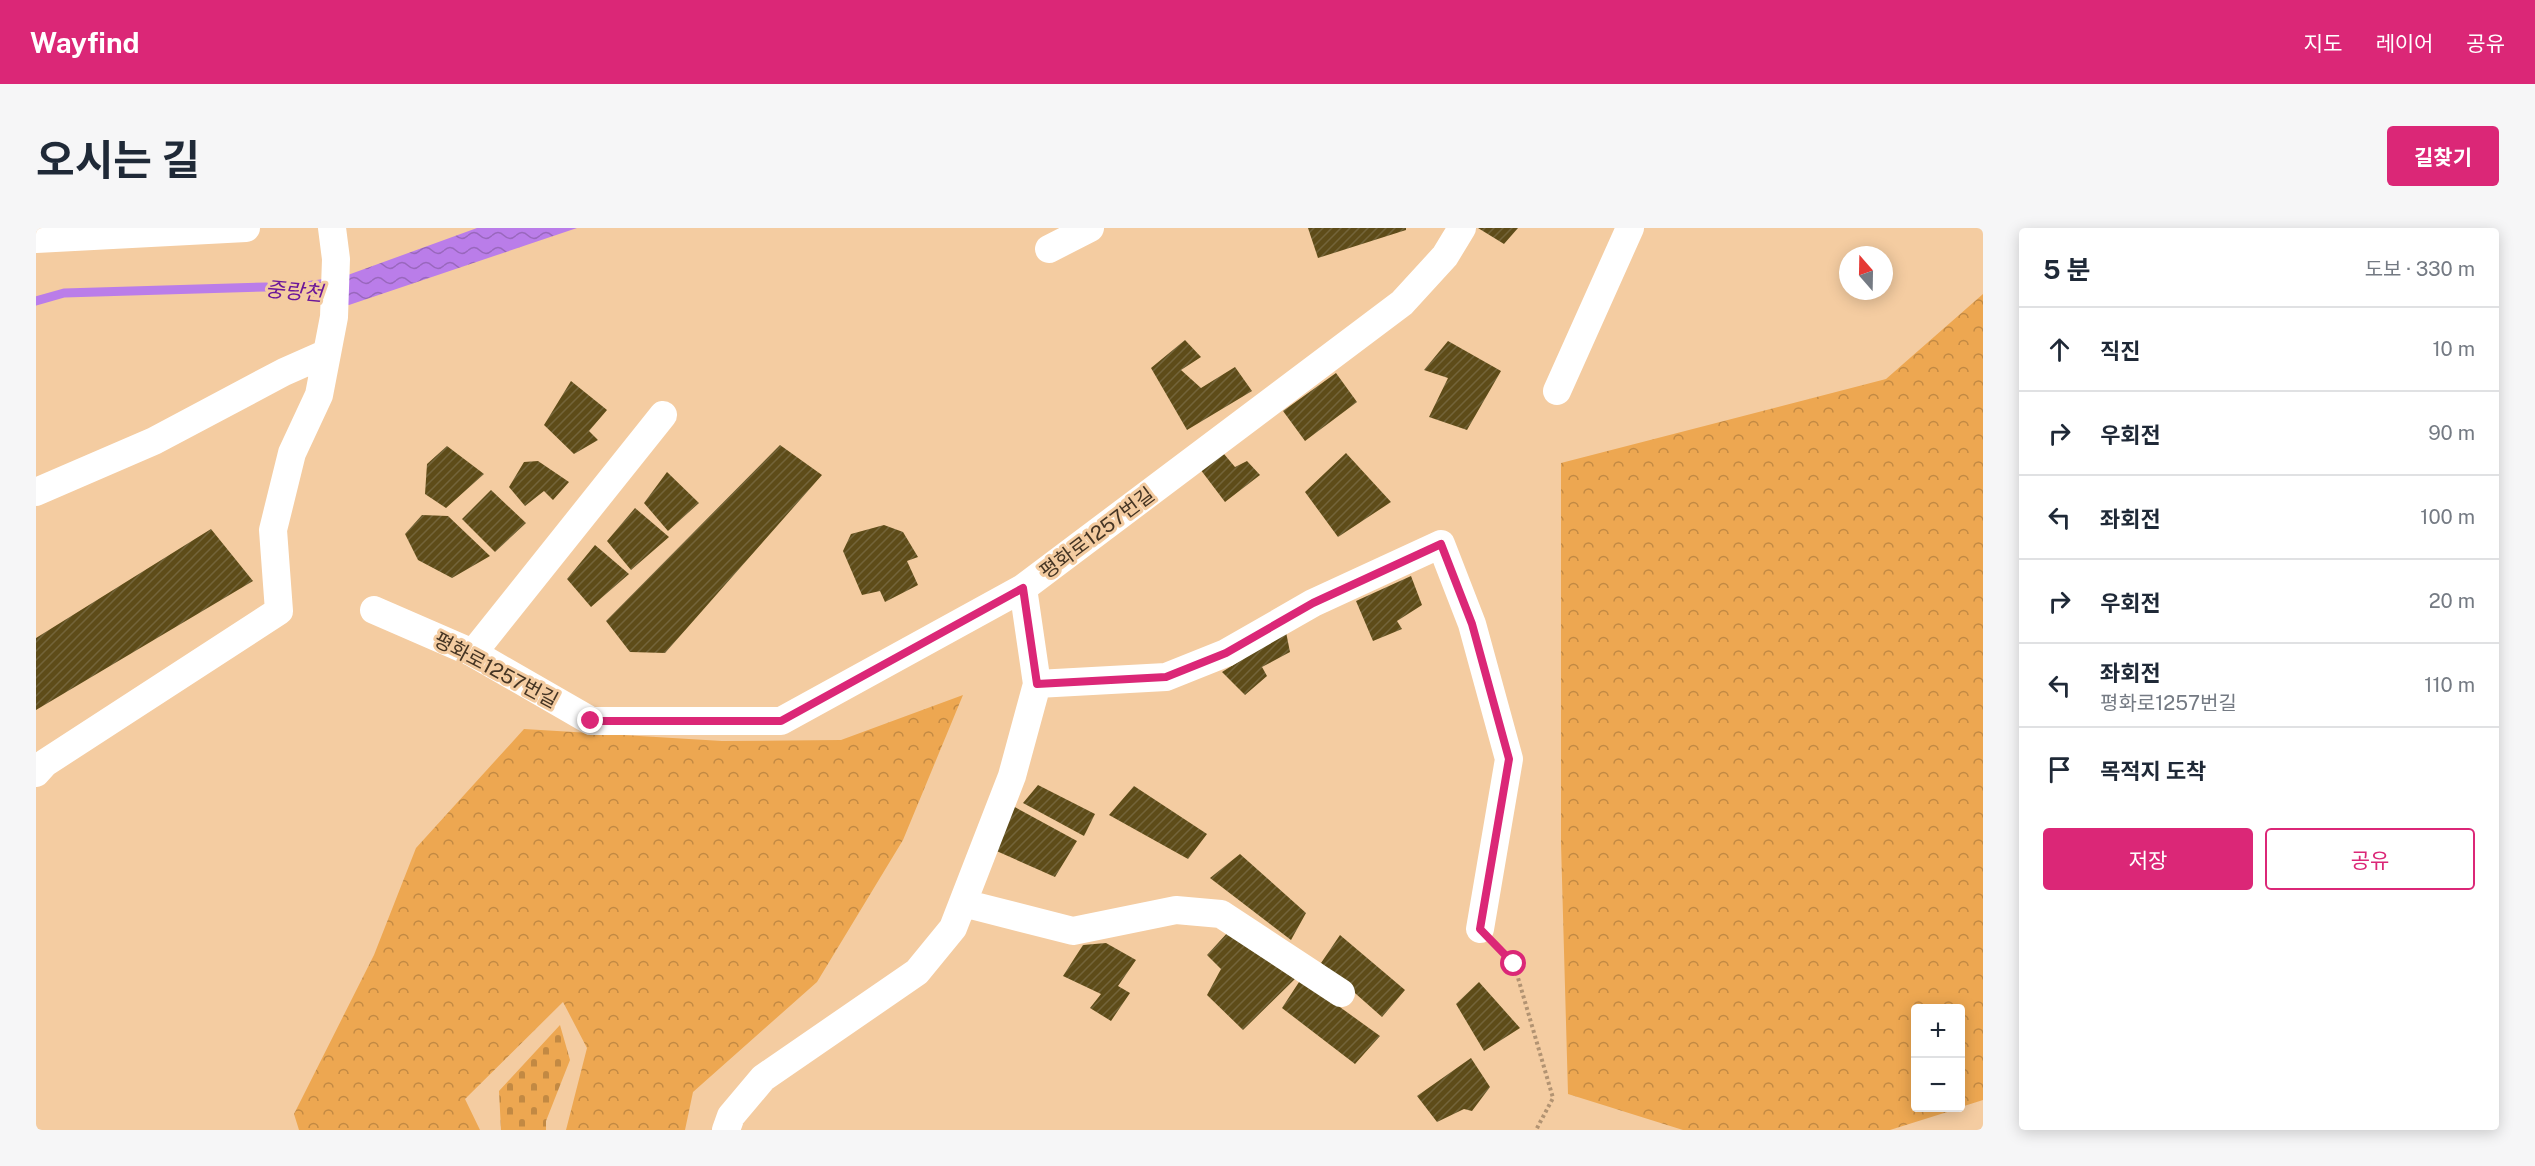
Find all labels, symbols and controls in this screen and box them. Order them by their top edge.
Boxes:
text: Wayfind [30,26,140,59]
text: 지도 [2304,31,2342,56]
text: 레이어 [2375,31,2433,56]
text: 공유 [2466,31,2505,56]
button: 길찾기 [2387,126,2499,186]
text: 오시는 길 [36,135,200,184]
north arrow [1839,246,1893,300]
text: 5 분 [2043,254,2090,285]
text: 도보 · 330 m [2365,257,2475,281]
water label: 중랑천 [264,276,327,306]
icon: ahead [2043,333,2076,366]
text: 10 m [2432,337,2475,361]
text: 직진 [2100,338,2140,364]
icon: right [2043,417,2076,450]
text: 90 m [2428,421,2475,445]
text: 우회전 [2100,422,2161,448]
street label: 평화로1257번길 [1035,482,1159,584]
icon: left [2043,501,2076,534]
text: 100 m [2420,505,2475,529]
text: 좌회전 [2100,506,2161,532]
icon: right [2043,585,2076,618]
text: 20 m [2429,589,2475,613]
text: 우회전 [2100,590,2161,616]
street label: 평화로1257번길 [430,627,562,713]
text: 좌회전 [2100,660,2161,686]
icon: left [2043,669,2076,702]
text: 110 m [2424,673,2475,697]
text: 평화로1257번길 [2100,691,2237,715]
route end [577,707,603,733]
icon: arrive [2043,753,2076,786]
text: 목적지 도착 [2100,758,2206,784]
button: 저장 [2043,828,2253,890]
button: 공유 [2265,828,2475,890]
route start [1500,950,1526,976]
map controls [1911,1004,1965,1112]
button: + [1911,1004,1965,1058]
button: − [1911,1058,1965,1112]

